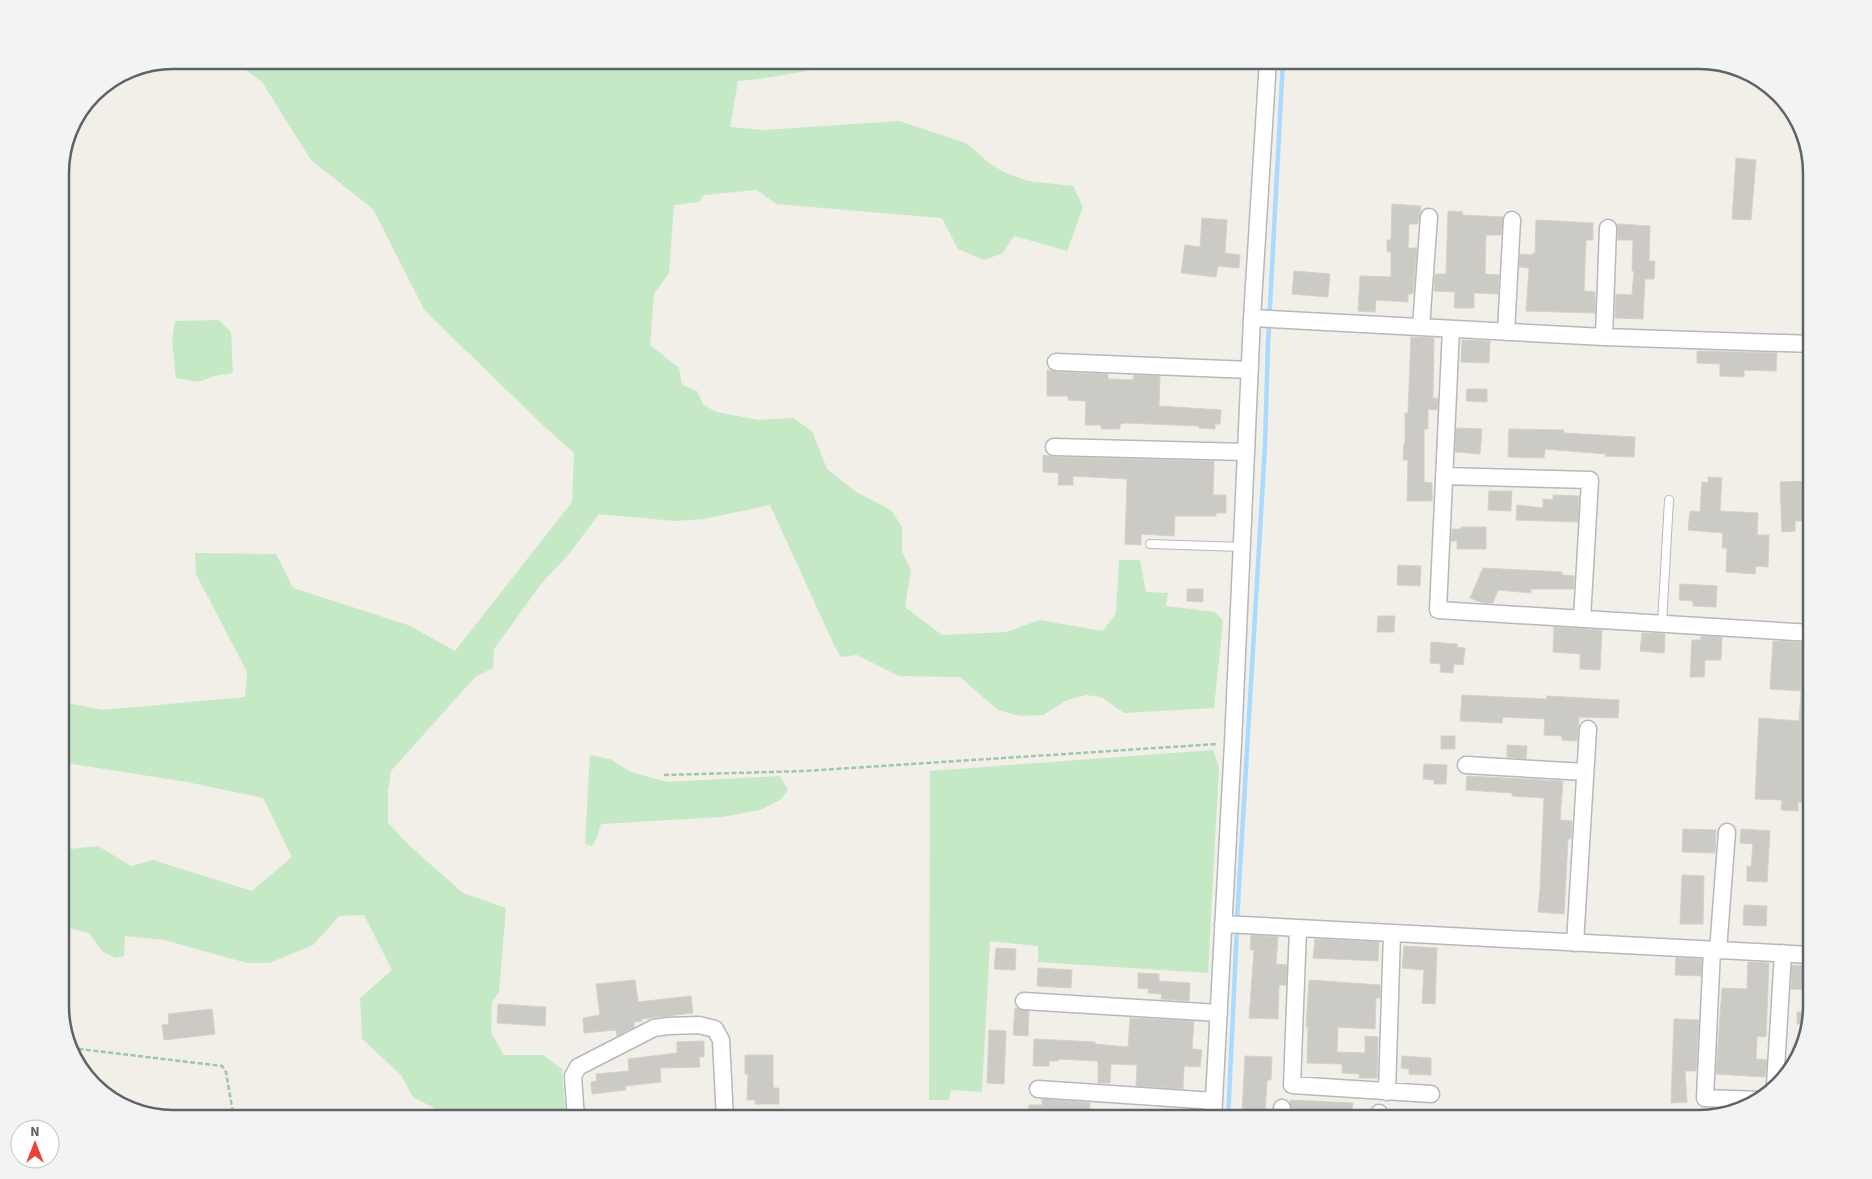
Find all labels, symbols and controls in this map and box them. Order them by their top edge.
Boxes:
north arrow [10,1119,60,1169]
text: N [30,1122,40,1142]

